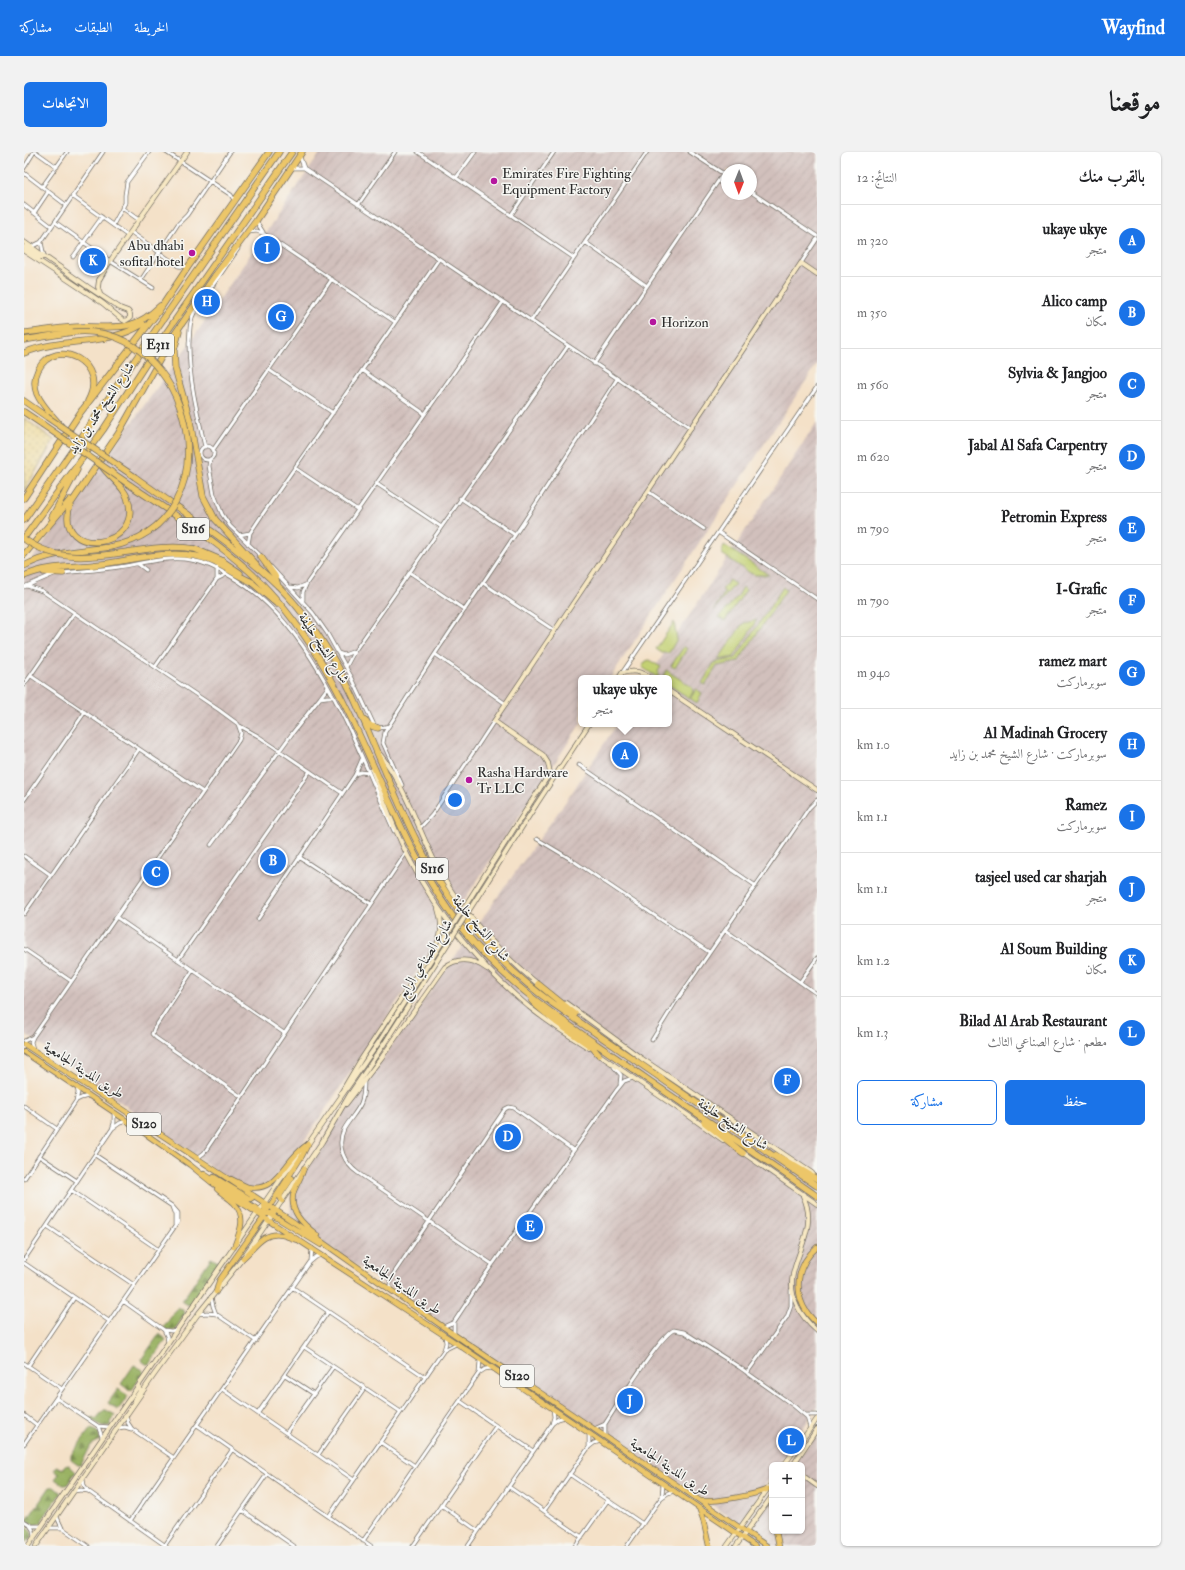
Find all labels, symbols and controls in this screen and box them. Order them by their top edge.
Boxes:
text: Wayfind [1102,16,1165,40]
text: مشاركة [20,19,52,36]
text: الطبقات [74,19,112,36]
text: الخريطة [134,19,168,36]
button: الاتجاهات [24,82,107,127]
text: موقعنا [1109,85,1161,120]
north arrow [721,164,757,200]
place label: Emirates Fire Fighting Equipment Factory [502,165,632,199]
text: بالقرب منك [1079,166,1145,187]
text: النتائج: 12 [857,170,897,186]
marker: Emirates Fire Fighting Equipment Factory [489,176,499,186]
text: ukaye ukye [1043,220,1107,239]
text: 320 m [857,233,888,249]
text: A [1128,233,1136,249]
pin: I [254,234,280,264]
place label: Abu dhabi sofital hotel [120,237,184,270]
text: متجر [1086,242,1107,258]
pin: K [80,246,106,276]
marker: Abu dhabi sofital hotel [187,248,197,258]
pin: H [194,287,220,317]
text: Alico camp [1042,292,1107,311]
pin: G [268,302,294,332]
text: 350 m [857,305,887,321]
text: B [1128,305,1136,321]
place label: Horizon [661,314,709,331]
text: مكان [1085,314,1107,330]
marker: Horizon [648,317,658,327]
road number: E311 [142,334,174,356]
street label: شارع الشيخ محمد بن زايد [64,359,141,459]
text: Sylvia & Jangjoo [1008,364,1107,383]
text: 560 m [857,377,889,393]
text: C [1127,377,1137,393]
text: متجر [1086,386,1107,402]
text: Jabal Al Safa Carpentry [968,436,1107,455]
text: 620 m [857,449,890,465]
text: D [1127,449,1137,465]
text: متجر [1086,458,1107,474]
text: Petromin Express [1001,508,1107,527]
road number: S116 [177,518,209,540]
text: 790 m [857,521,889,537]
text: E [1127,521,1137,537]
text: متجر [1086,530,1107,546]
text: I-Grafic [1056,580,1107,599]
text: 790 m [857,593,889,609]
text: F [1128,593,1136,609]
text: متجر [1086,602,1107,618]
street label: شارع الشيخ خليفة [291,609,353,689]
text: ramez mart [1039,652,1107,671]
text: 940 m [857,665,890,681]
text: G [1127,665,1137,681]
text: سوبرماركت [1057,674,1107,690]
popup [578,675,672,727]
text: ukaye ukye [593,680,657,699]
text: متجر [593,702,613,718]
text: Al Madinah Grocery [984,724,1107,743]
text: 1.0 km [857,737,890,753]
text: H [1127,737,1137,753]
pin: A [612,740,638,770]
text: سوبرماركت · شارع الشيخ محمد بن زايد [949,746,1107,762]
place label: Rasha Hardware Tr LLC [477,764,568,797]
marker: Rasha Hardware Tr LLC [464,775,474,785]
your location [445,790,465,810]
text: Ramez [1065,796,1107,815]
text: 1.1 km [857,809,888,825]
text: I [1129,809,1135,825]
text: سوبرماركت [1057,818,1107,834]
pin: B [260,846,286,876]
pin: C [143,858,169,888]
road number: S116 [416,858,448,880]
text: tasjeel used car sharjah [975,868,1107,887]
text: 1.1 km [857,881,888,897]
text: J [1129,881,1135,897]
text: متجر [1086,890,1107,906]
street label: شارع الشيخ خليفة [445,891,514,967]
street label: شارع الصناعي الرابع [394,916,460,1004]
text: Al Soum Building [1000,940,1107,959]
text: 1.2 km [857,953,890,969]
text: K [1127,953,1137,969]
text: مكان [1085,962,1107,978]
text: Bilad Al Arab Restaurant [959,1012,1107,1031]
text: 1.3 km [857,1025,888,1041]
text: L [1127,1025,1137,1041]
text: مطعم · شارع الصناعي الثالث [988,1034,1107,1050]
street label: طريق المدينة الجامعية [41,1038,127,1102]
pin: F [774,1066,800,1096]
button: مشاركة [857,1080,997,1125]
button: حفظ [1005,1080,1145,1125]
street label: شارع الشيخ خليفة [692,1094,771,1157]
road number: S120 [127,1113,161,1135]
pin: D [495,1122,521,1152]
pin: E [517,1212,543,1242]
street label: طريق المدينة الجامعية [359,1252,445,1318]
road number: S120 [500,1365,534,1387]
pin: J [617,1386,643,1416]
pin: L [778,1426,804,1456]
street label: طريق المدينة الجامعية [627,1434,713,1500]
map controls [769,1462,805,1534]
button: + [769,1462,805,1498]
button: − [769,1498,805,1534]

